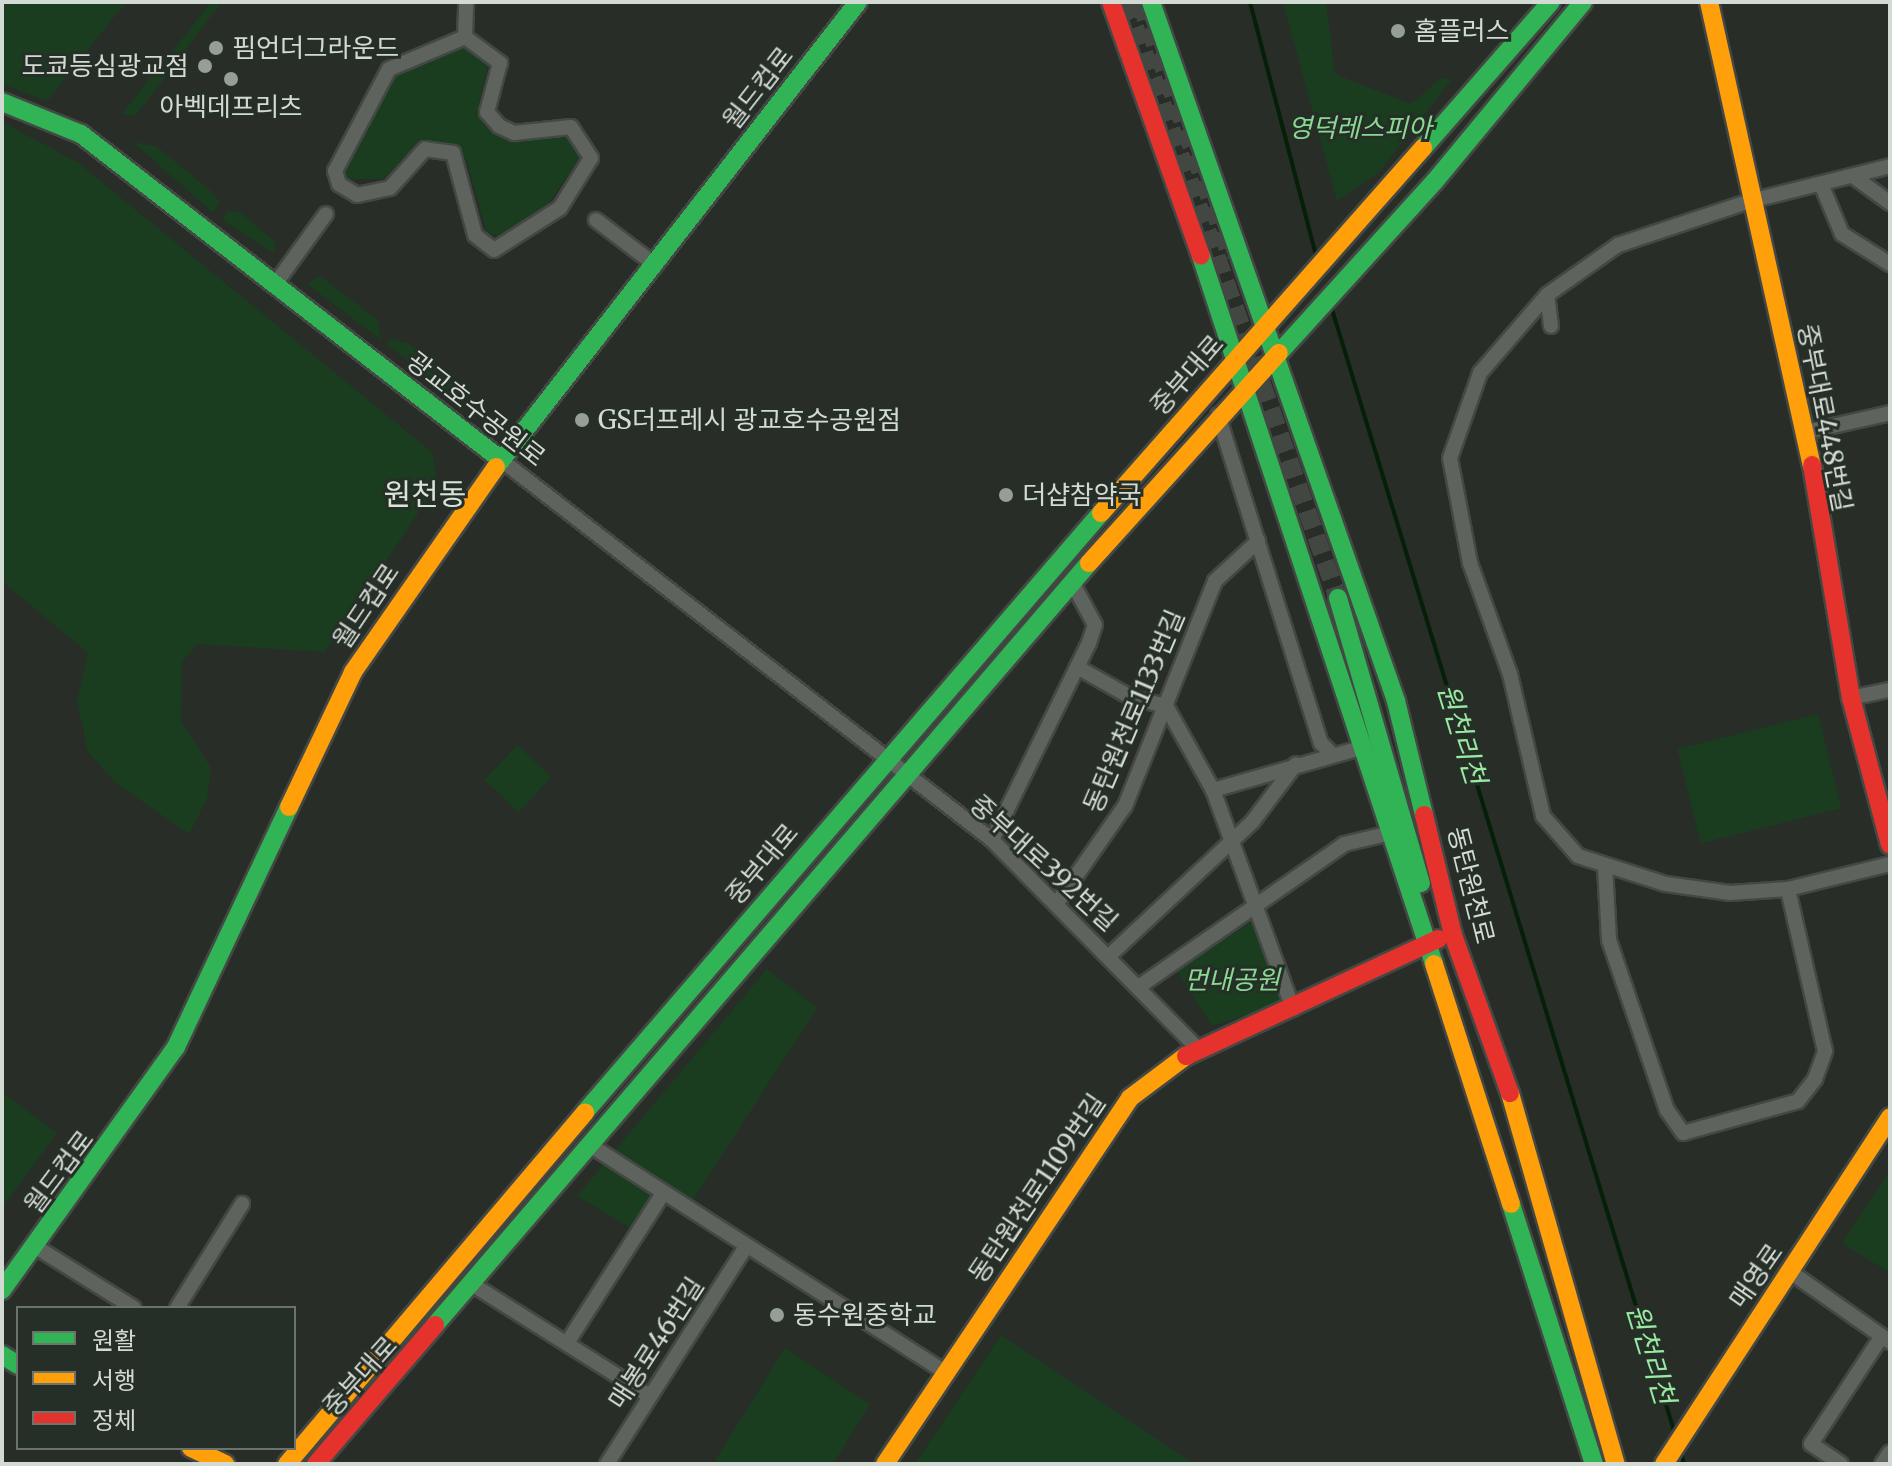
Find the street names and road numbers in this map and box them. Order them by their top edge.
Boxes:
street label: 월드컵로 [716,41,800,135]
street label: 중부대로448번길 [1791,321,1859,515]
street label: 중부대로 [1144,329,1230,421]
street label: 광교호수공원로 [400,345,552,473]
street label: 월드컵로 [326,558,406,654]
street label: 동탄원천로1133번길 [1077,605,1191,817]
street label: 중부대로392번길 [964,788,1124,938]
street label: 중부대로 [719,817,805,911]
street label: 동탄원천로 [1441,823,1501,947]
street label: 동탄원천로1109번길 [962,1087,1112,1289]
street label: 월드컵로 [18,1124,100,1220]
street label: 매영로 [1723,1238,1789,1314]
street label: 매봉로46번길 [602,1271,710,1415]
street label: 중부대로 [316,1330,404,1422]

